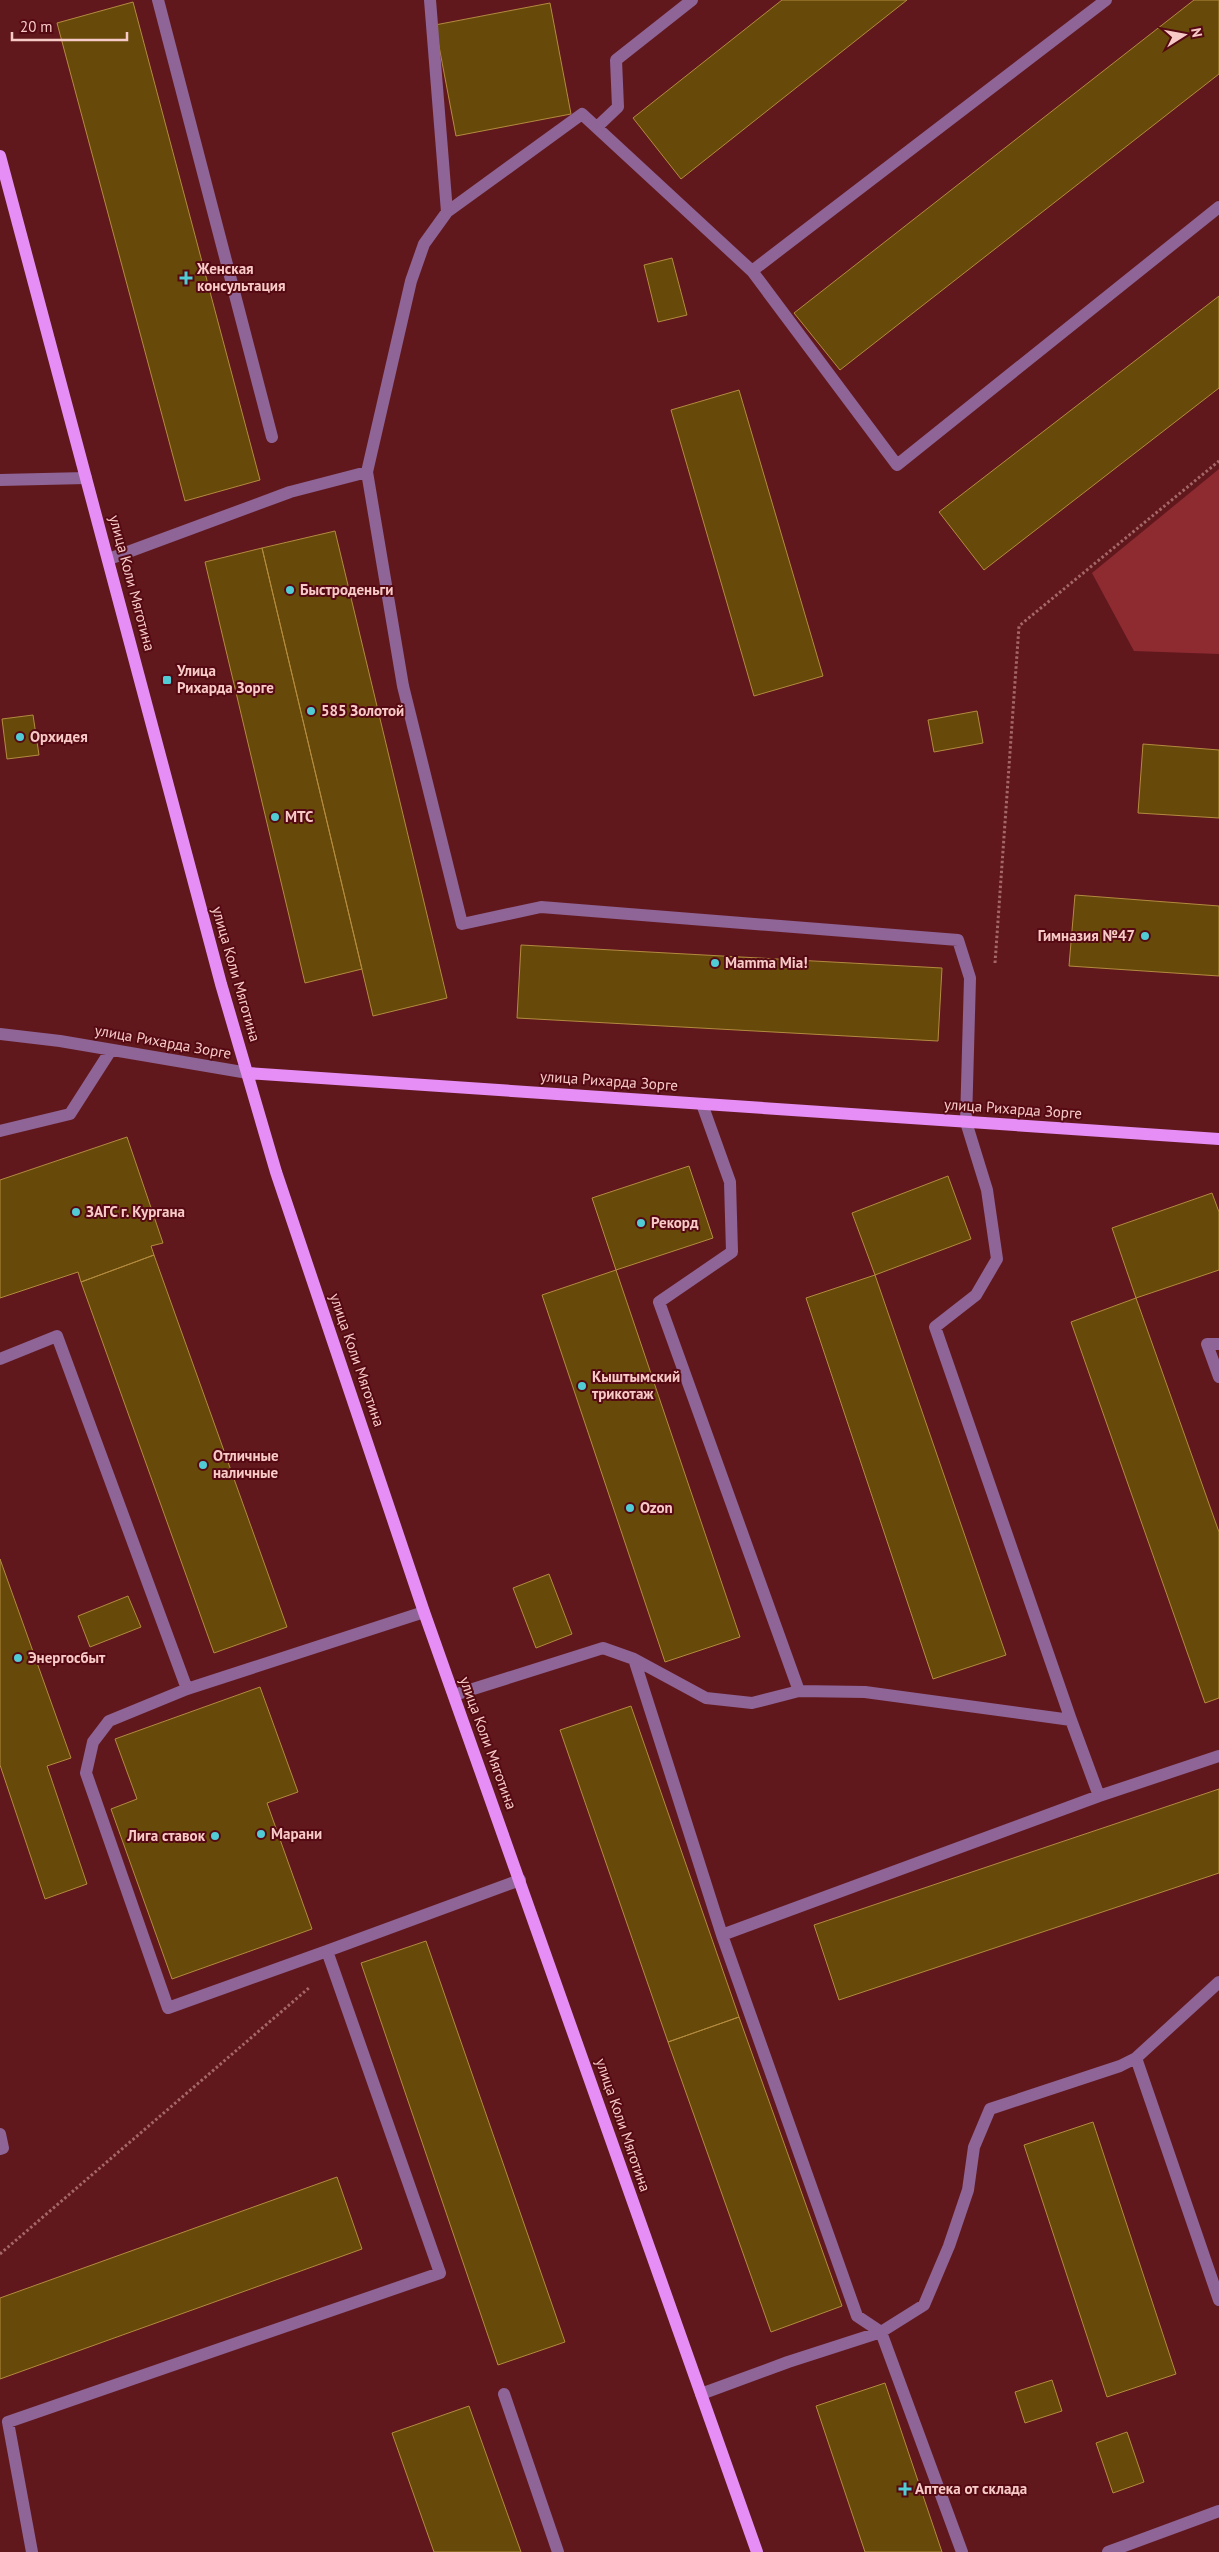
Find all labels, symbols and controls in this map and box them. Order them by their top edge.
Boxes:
scale bar [12,10,128,42]
north arrow [1159,10,1209,60]
text: 20 m [20,17,53,36]
text: N [1187,26,1206,39]
place label: Женская консультация [196,259,286,295]
marker: Женская консультация [179,271,193,285]
street label: улица Коли Мяготина [105,513,160,653]
place label: Быстроденьги [300,580,393,599]
marker: Быстроденьги [284,584,296,596]
place label: Улица Рихарда Зорге [176,661,274,697]
marker: Улица Рихарда Зорге [161,674,173,686]
place label: 585 Золотой [321,701,404,720]
marker: 585 Золотой [305,705,317,717]
place label: Орхидея [30,727,88,746]
marker: Орхидея [14,731,26,743]
place label: МТС [285,807,314,826]
marker: МТС [269,811,281,823]
street label: улица Коли Мяготина [208,904,265,1044]
place label: Гимназия №47 [1038,926,1135,945]
marker: Гимназия №47 [1139,930,1151,942]
place label: Mamma Mia! [725,953,808,972]
marker: Mamma Mia! [709,957,721,969]
street label: улица Рихарда Зорге [93,1020,233,1063]
street label: улица Рихарда Зорге [539,1066,679,1095]
street label: улица Рихарда Зорге [943,1094,1083,1123]
place label: ЗАГС г. Кургана [86,1202,185,1221]
marker: ЗАГС г. Кургана [70,1206,82,1218]
place label: Рекорд [651,1213,699,1232]
marker: Рекорд [635,1217,647,1229]
street label: улица Коли Мяготина [326,1291,389,1429]
place label: Кыштымский трикотаж [592,1367,680,1403]
marker: Кыштымский трикотаж [576,1380,588,1392]
place label: Отличные наличные [213,1446,279,1482]
marker: Отличные наличные [197,1459,209,1471]
place label: Ozon [640,1498,673,1517]
marker: Ozon [624,1502,636,1514]
place label: Энергосбыт [28,1648,106,1667]
marker: Энергосбыт [12,1652,24,1664]
street label: улица Коли Мяготина [456,1674,521,1812]
place label: Марани [271,1824,322,1843]
place label: Лига ставок [127,1826,206,1845]
marker: Марани [255,1828,267,1840]
marker: Лига ставок [209,1830,221,1842]
street label: улица Коли Мяготина [592,2056,655,2194]
place label: Аптека от склада [915,2479,1027,2498]
marker: Аптека от склада [899,2483,911,2495]

